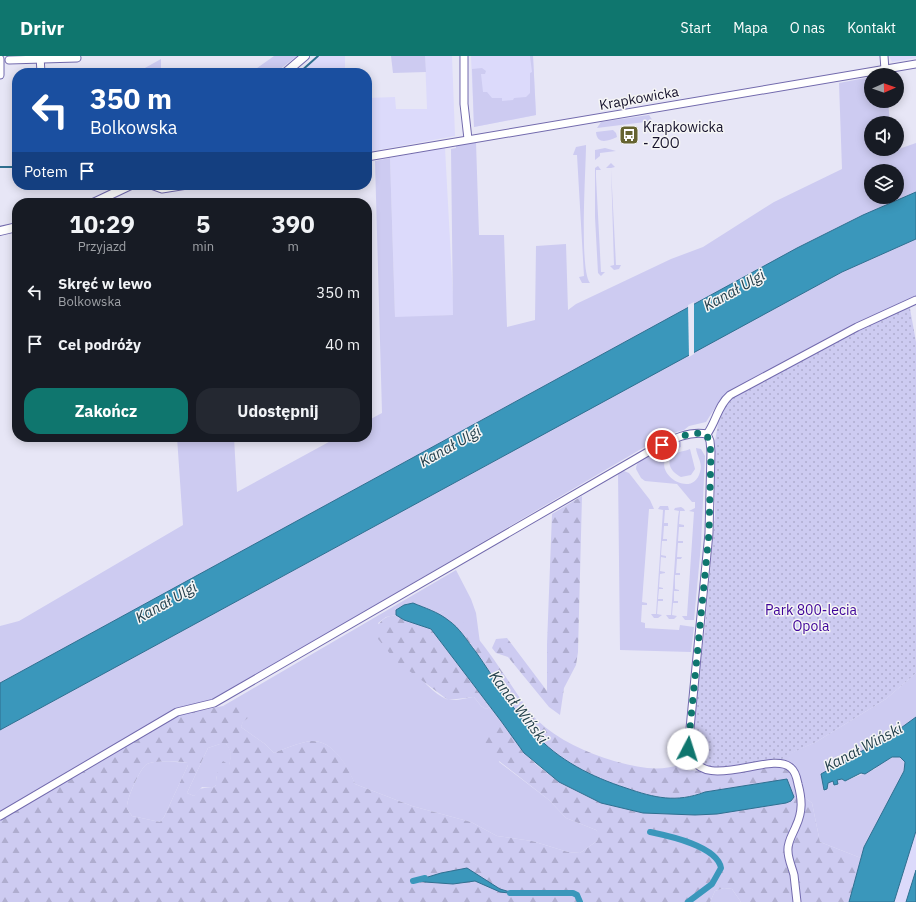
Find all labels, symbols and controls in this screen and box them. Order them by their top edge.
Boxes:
text: Drivr [20,16,64,40]
text: Start [681,19,711,37]
text: Mapa [733,19,768,37]
text: O nas [790,19,825,37]
text: Kontakt [847,19,896,37]
north arrow [864,68,904,108]
map controls [864,68,904,204]
text: 350 m [90,80,172,117]
street label: Krapkowicka [598,82,681,114]
icon: left [24,84,76,136]
text: Bolkowska [90,116,177,139]
button: sound [864,116,904,156]
place label: Krapkowicka - ZOO [643,118,724,152]
bus stop icon: Krapkowicka - ZOO [618,124,640,146]
icon: arrive [76,160,98,182]
text: Potem [24,162,68,181]
button: layers [864,164,904,204]
text: 10:29 [69,208,135,240]
text: 5 [196,208,210,240]
text: 390 [271,208,315,240]
text: Przyjazd [78,238,126,255]
text: min [192,238,214,255]
text: m [287,238,299,255]
water label: Kanał Ulgi [700,265,768,315]
text: Skręć w lewo [58,274,152,293]
icon: left [24,281,46,303]
text: 350 m [316,283,360,302]
text: Bolkowska [58,293,121,310]
icon: arrive [24,333,46,355]
text: Cel podróży [58,335,141,354]
text: 40 m [325,335,360,354]
button: Zakończ [24,388,188,434]
button: Udostępnij [196,388,360,434]
water label: Kanał Ulgi [416,421,484,471]
pin [645,428,679,462]
icon: arrive [651,434,673,456]
water label: Kanał Ulgi [132,577,200,627]
park label: Park 800-lecia Opola [765,601,857,635]
water label: Kanał Wiński [485,667,553,747]
water label: Kanał Wiński [820,718,906,776]
position arrow [667,728,709,770]

